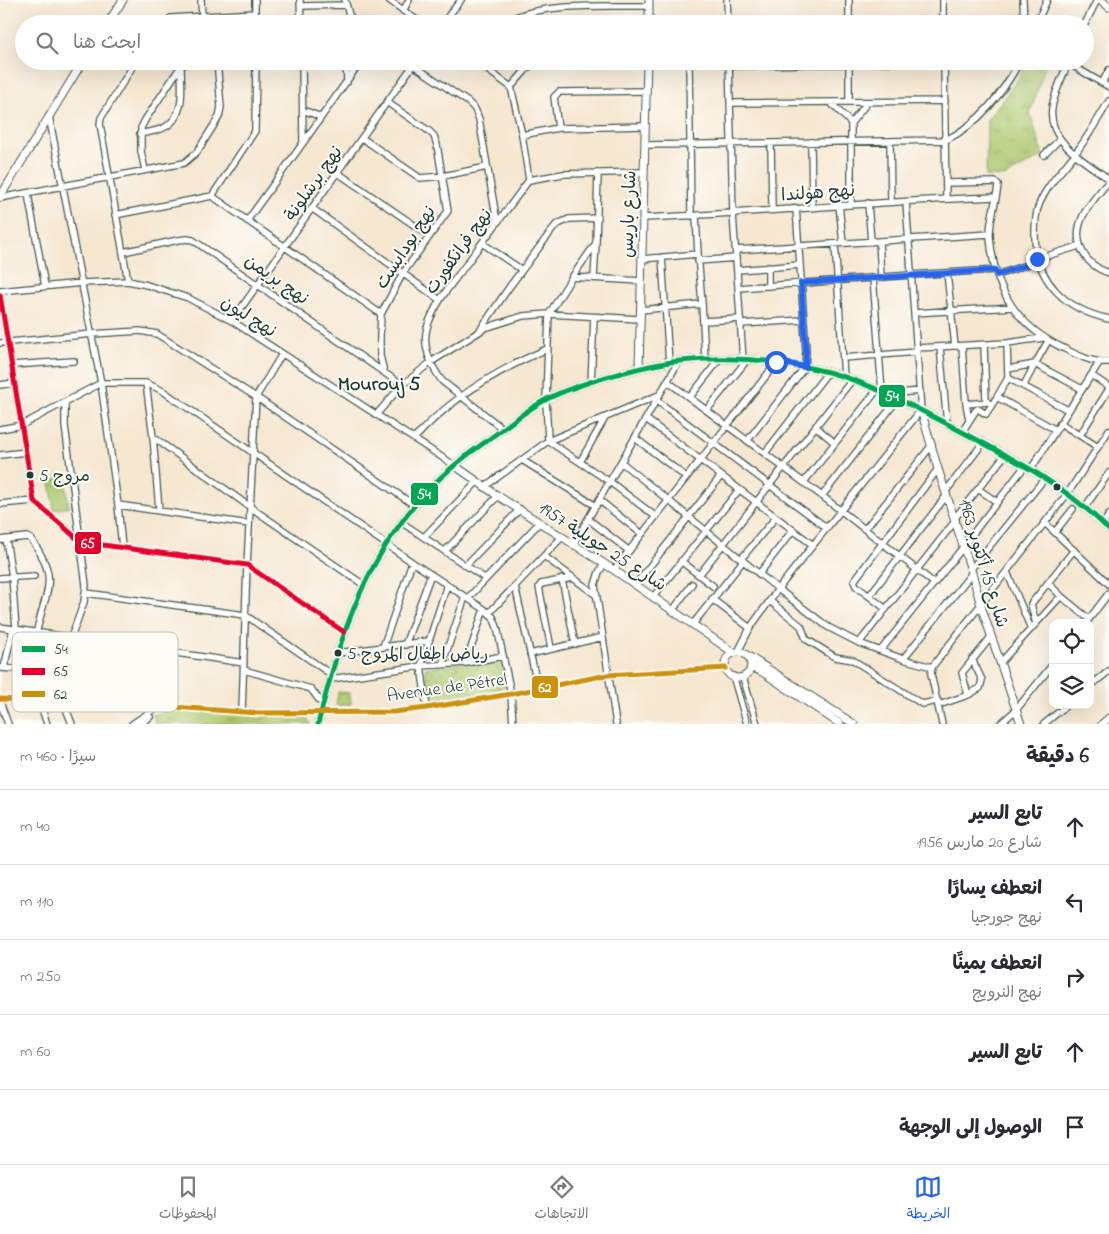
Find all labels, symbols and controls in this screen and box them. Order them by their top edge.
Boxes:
search box [15,15,1094,70]
icon: search [33,29,61,57]
text: ابحث هنا [73,30,141,57]
street label: نهج برشلونة [279,141,350,227]
street label: شارع باريس [615,170,645,258]
street label: نهج هولندا [780,178,856,210]
street label: نهج بودابست [370,201,443,295]
street label: نهج فرانكفورت [419,204,500,301]
route end [1026,248,1049,271]
street label: نهج بريمن [238,249,313,312]
street label: نهج ليون [215,290,281,345]
route start [765,351,788,374]
district label: Mourouj 5 [338,371,421,400]
line badge: 54 [878,384,906,408]
text: 54 [885,387,899,408]
place label: مروج 5 [39,464,90,489]
marker: مروج 5 [25,470,35,480]
line badge: 54 [410,482,439,506]
unlabelled marker [1052,482,1062,492]
text: 54 [417,485,431,506]
street label: شارع 25 جويلية 1957 [533,496,671,599]
street label: شارع 15 أكتوبر 1963 [950,496,1014,631]
line badge: 65 [74,531,102,555]
text: 65 [80,534,95,555]
map controls [1049,619,1094,709]
button: locate [1049,619,1094,664]
legend [12,632,178,712]
text: 54 [54,640,68,661]
place label: رياض اطفال المروج 5 [347,642,488,667]
marker: رياض اطفال المروج 5 [333,648,343,658]
text: 65 [54,662,68,683]
button: layers [1049,664,1094,709]
street label: Avenue de Pétrel [385,668,509,710]
line badge: 62 [531,675,559,699]
text: 62 [537,678,552,699]
text: 62 [54,685,67,706]
text: 6 دقيقة [1026,742,1089,772]
text: سيرًا · 460 m [20,745,96,769]
text: تابع السير [970,801,1042,828]
icon: ahead [1061,813,1089,841]
text: 40 m [20,815,50,839]
text: شارع 20 مارس 1956 [917,831,1042,855]
text: انعطف يسارًا [947,876,1042,903]
icon: left [1061,888,1089,916]
text: 110 m [20,890,54,914]
text: نهج جورجيا [971,906,1042,930]
text: انعطف يمينًا [952,951,1042,978]
icon: right [1061,963,1089,991]
text: 250 m [20,965,60,989]
text: نهج النرويج [972,981,1042,1005]
icon: ahead [1061,1038,1089,1066]
text: 60 m [20,1040,50,1064]
text: تابع السير [970,1040,1042,1067]
icon: arrive [1061,1113,1089,1141]
text: الوصول إلى الوجهة [899,1115,1042,1142]
tab: المحفوظات [159,1173,217,1226]
tab: الاتجاهات [534,1173,589,1226]
tab: الخريطة [906,1173,950,1226]

